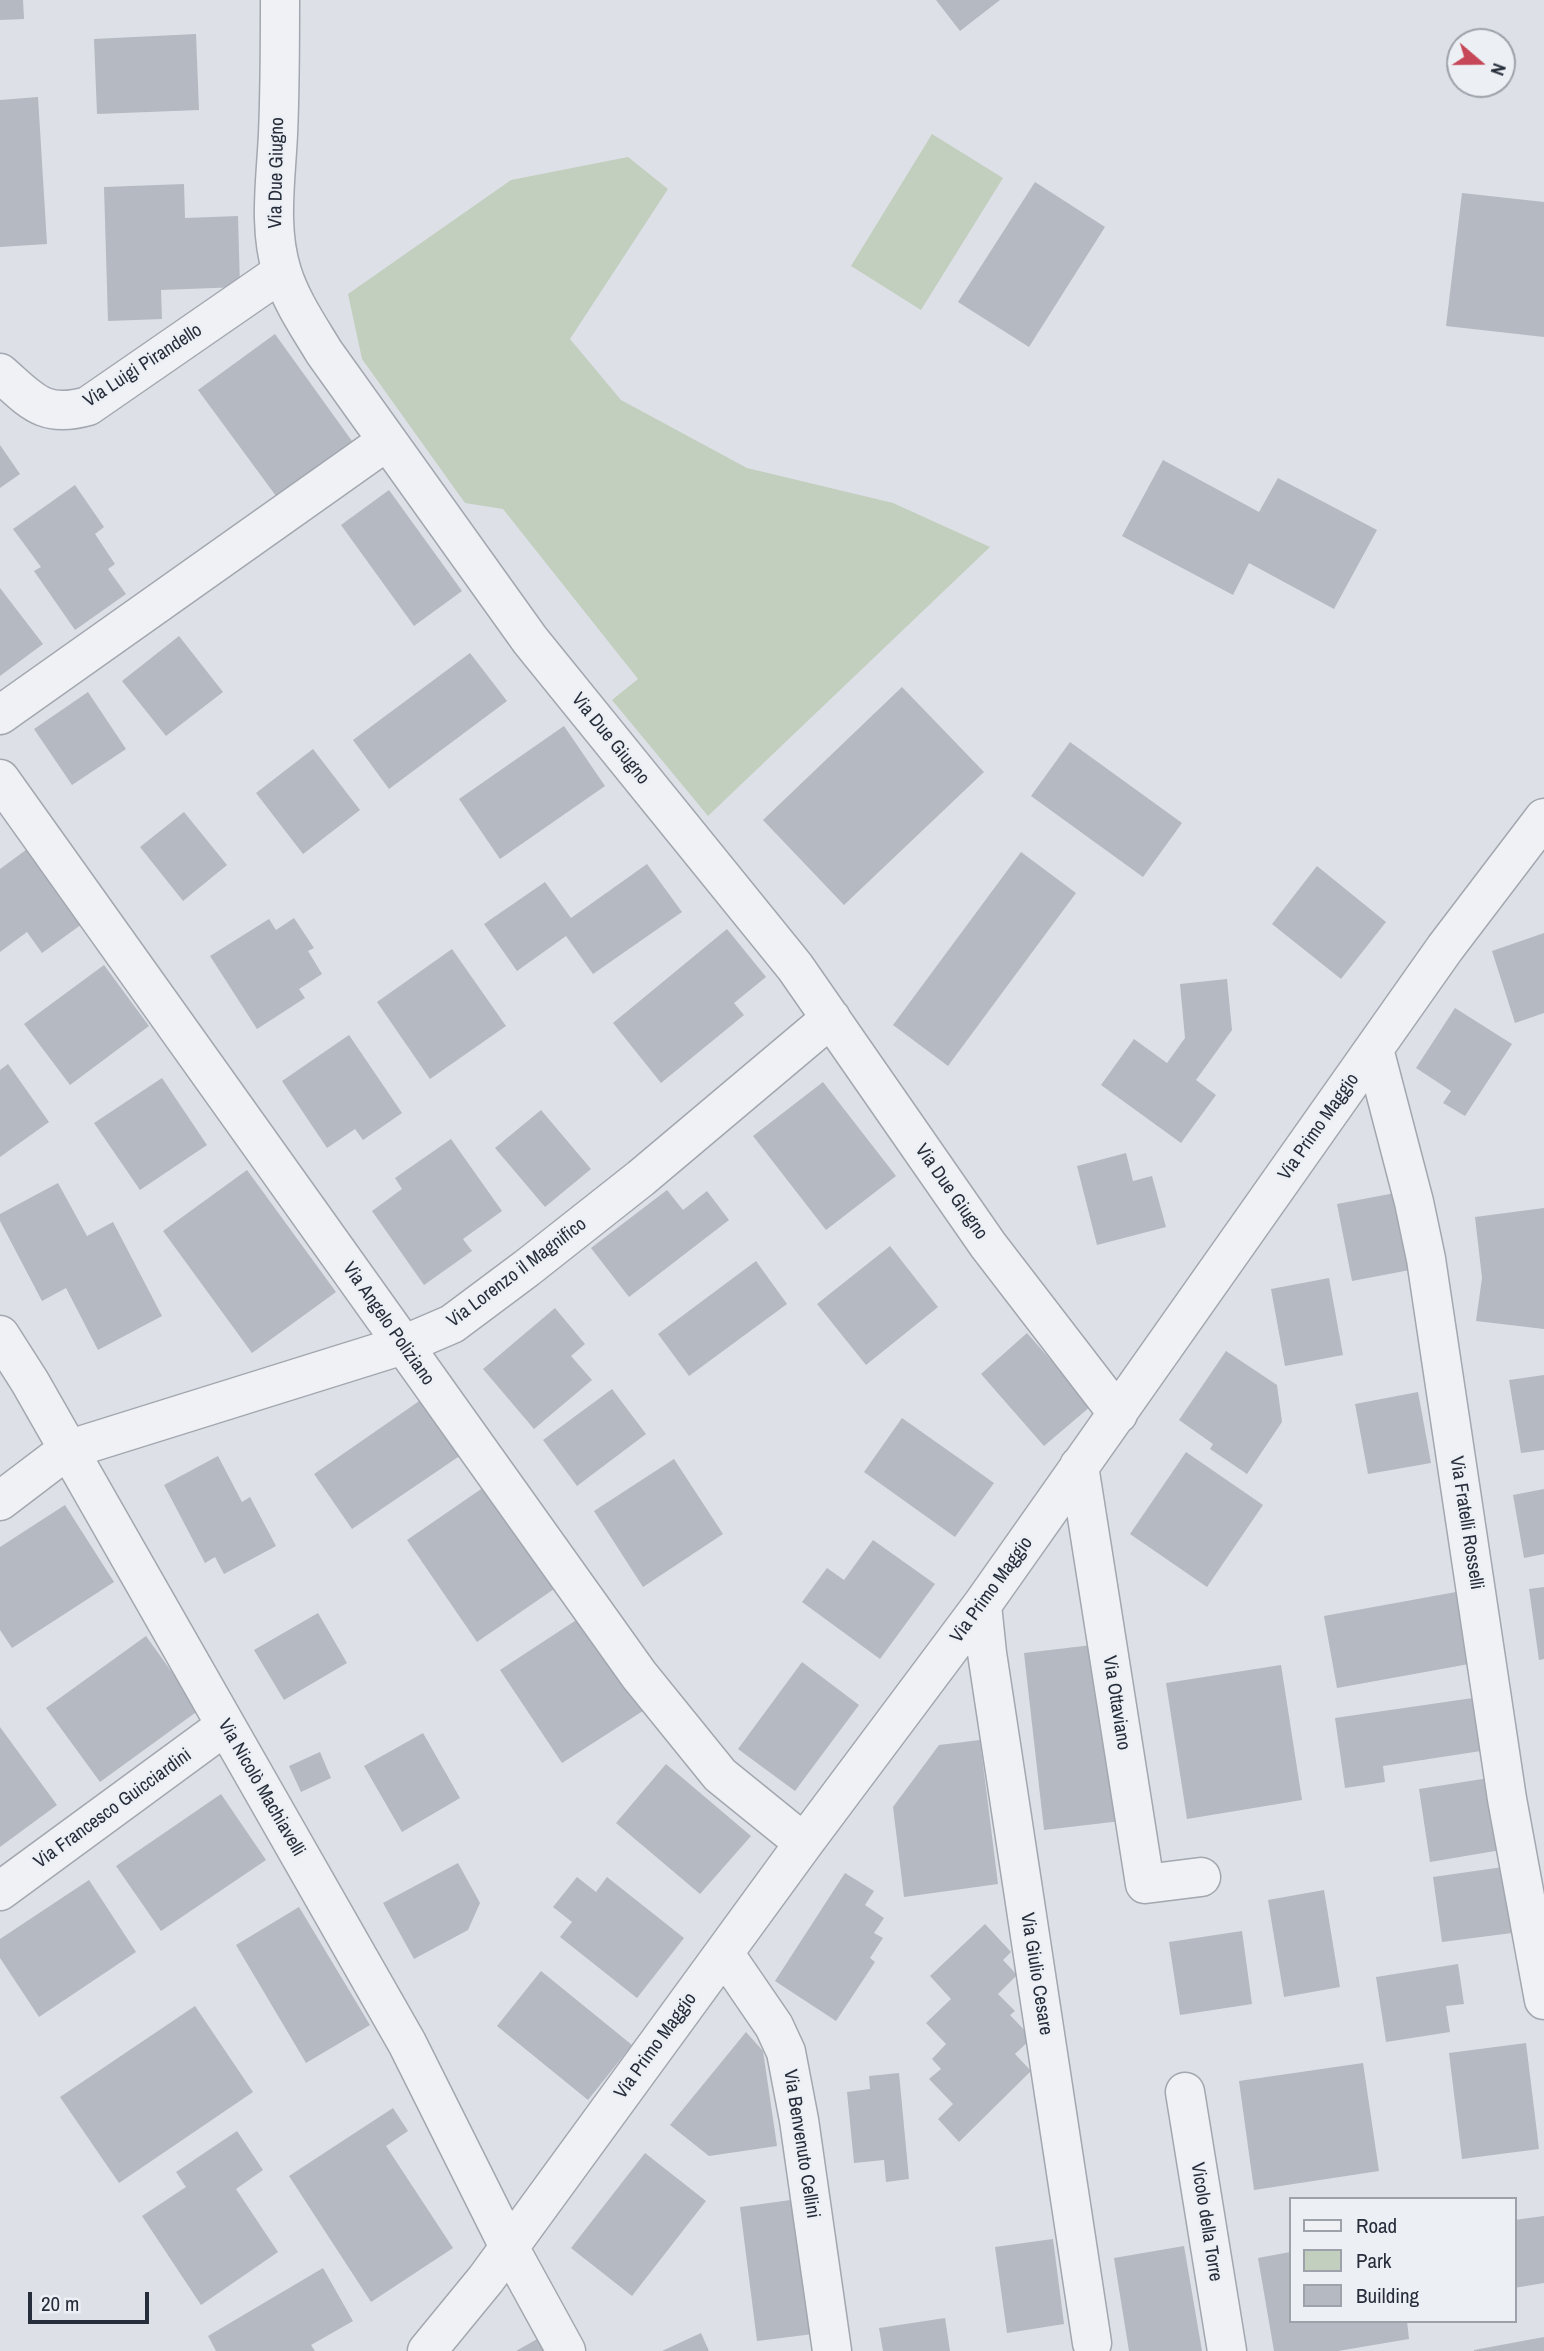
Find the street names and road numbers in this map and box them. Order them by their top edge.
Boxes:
street label: Via Due Giugno [265,117,289,229]
street label: Via Luigi Pirandello [80,319,206,413]
street label: Via Due Giugno [566,689,654,789]
street label: Via Primo Maggio [1274,1069,1364,1185]
street label: Via Due Giugno [910,1140,992,1244]
street label: Via Lorenzo il Magnifico [443,1213,591,1333]
street label: Via Angelo Poliziano [337,1258,439,1390]
street label: Via Fratelli Rosselli [1444,1455,1488,1591]
street label: Via Primo Maggio [946,1533,1038,1647]
street label: Via Ottaviano [1097,1654,1135,1752]
street label: Via Nicolò Machiavelli [212,1715,310,1861]
street label: Via Francesco Guicciardini [30,1744,196,1874]
street label: Via Giulio Cesare [1015,1911,1057,2037]
street label: Via Primo Maggio [610,1989,702,2103]
street label: Via Benvenuto Cellini [778,2068,824,2220]
street label: Vicolo della Torre [1185,2161,1227,2283]

